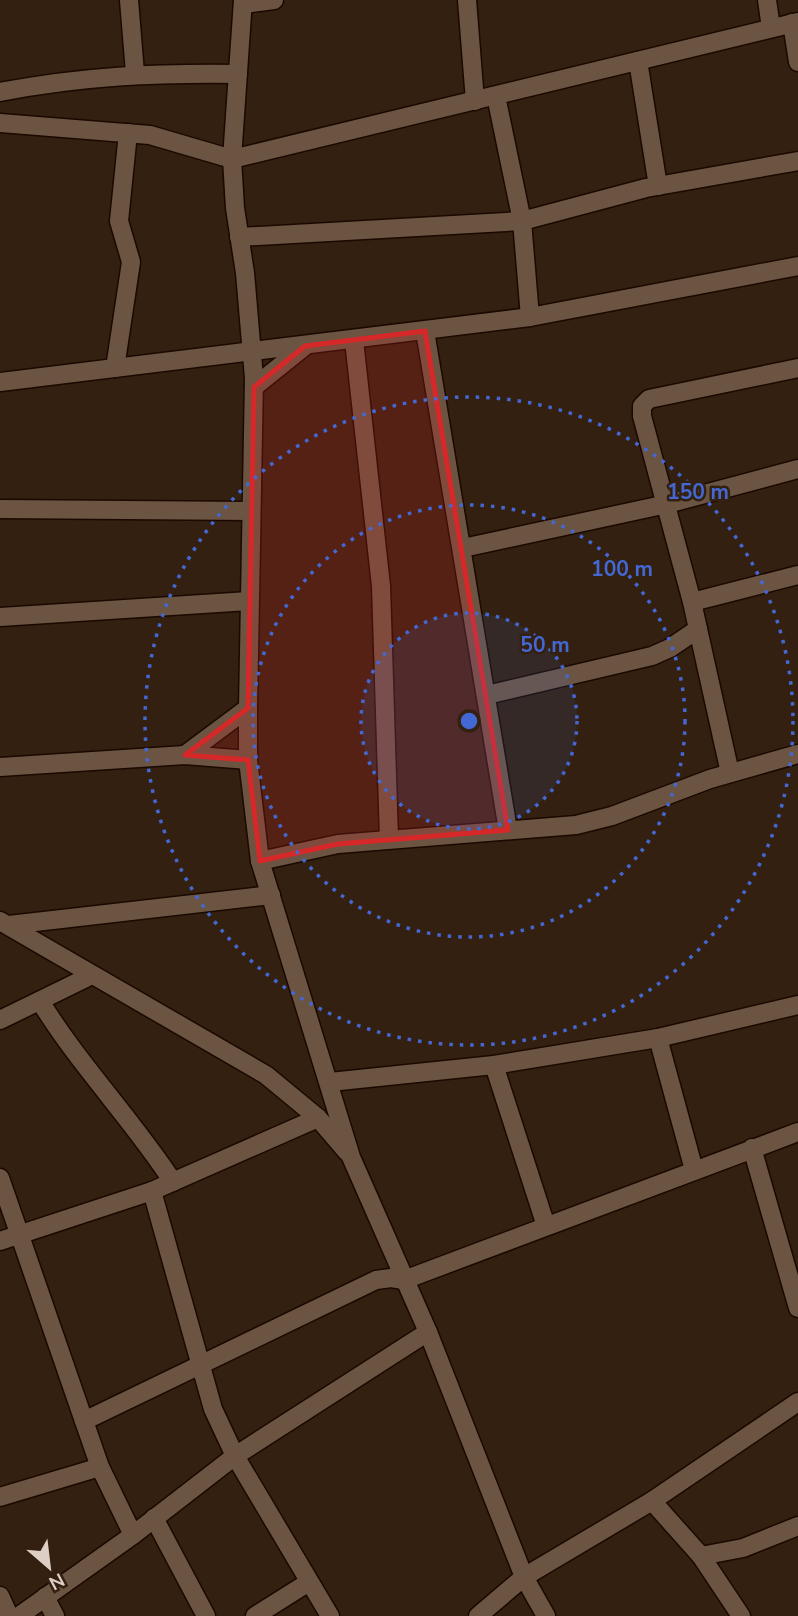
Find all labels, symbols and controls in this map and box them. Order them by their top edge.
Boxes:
text: 150 m [667,478,729,506]
text: 100 m [591,555,653,583]
text: 50 m [520,631,570,659]
centre of rings [457,709,481,733]
north arrow [14,1532,84,1602]
text: N [44,1566,69,1596]

